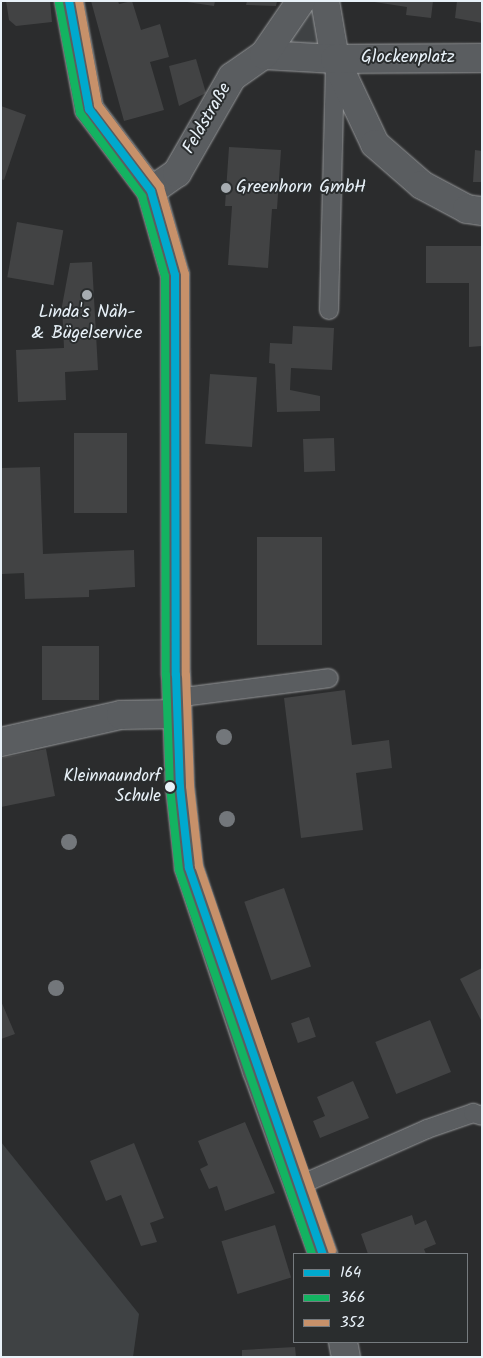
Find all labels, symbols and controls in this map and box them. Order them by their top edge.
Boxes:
street label: Glockenplatz [361,47,455,69]
street label: Feldstraße [179,80,237,158]
place label: Greenhorn GmbH [236,177,366,199]
marker: Greenhorn GmbH [220,182,232,194]
marker: Linda's Näh- & Bügelservice [81,289,93,301]
place label: Linda's Näh- & Bügelservice [32,303,142,346]
place label: Kleinnaundorf Schule [64,767,161,807]
marker: Kleinnaundorf Schule [165,782,175,792]
legend [293,1253,468,1343]
text: 164 [340,1261,361,1285]
text: 366 [340,1286,365,1310]
text: 352 [340,1311,365,1335]

